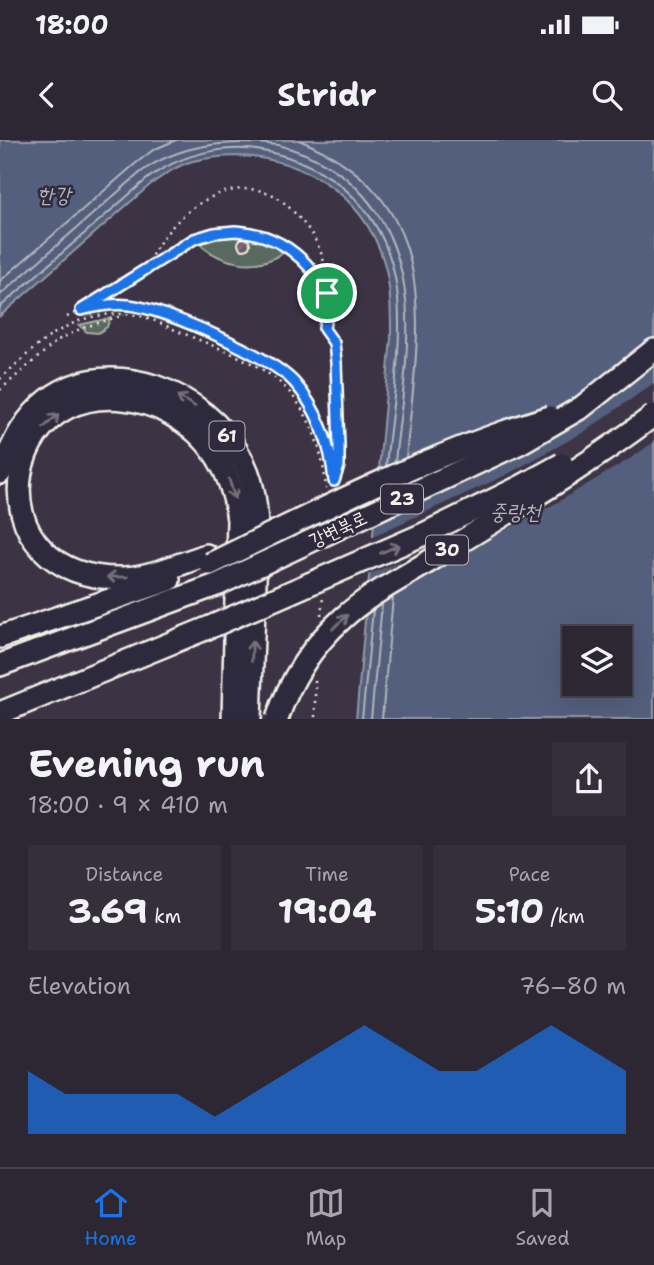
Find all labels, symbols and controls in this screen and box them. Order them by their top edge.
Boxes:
text: 18:00 [35,7,109,42]
text: Stridr [277,73,377,116]
icon: back [28,76,66,114]
icon: search [588,76,626,114]
water label: 한강 [37,181,73,209]
pin [297,263,357,323]
icon: arrive [308,274,346,312]
one-way arrow [176,393,196,407]
one-way arrow [42,413,60,429]
road number: 61 [210,422,244,450]
one-way arrow [226,477,239,499]
road number: 23 [381,484,423,514]
water label: 중랑천 [490,498,542,526]
street label: 강변북로 [305,505,371,553]
road number: 30 [426,536,468,564]
one-way arrow [378,542,400,555]
one-way arrow [106,570,129,584]
one-way arrow [331,613,348,630]
map controls [562,626,632,696]
button: layers [562,626,632,696]
one-way arrow [246,640,259,663]
text: Evening run [28,738,265,789]
button: share [552,742,626,816]
text: 18:00 · 9 × 410 m [28,790,228,820]
text: Distance [85,862,163,887]
text: Time [305,862,349,887]
text: Pace [509,862,551,887]
text: 3.69 [67,887,148,934]
text: 19:04 [277,887,377,934]
text: 5:10 [475,887,544,934]
text: km [148,904,181,929]
text: /km [544,904,585,929]
text: Elevation [28,971,131,1001]
text: 76–80 m [519,971,626,1001]
tab: Home [85,1184,137,1251]
tab: Map [306,1184,346,1251]
tab: Saved [516,1184,569,1251]

